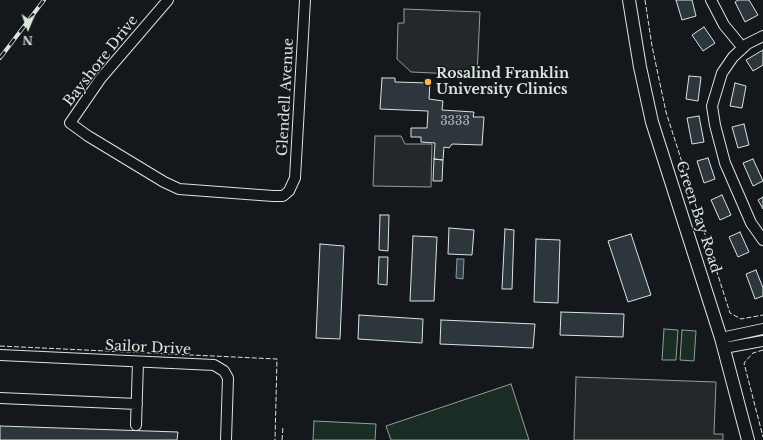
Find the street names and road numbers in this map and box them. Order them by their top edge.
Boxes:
street label: Bayshore Drive [60,12,142,110]
street label: Glendell Avenue [275,37,297,157]
street label: Green Bay Road [672,159,724,275]
street label: Sailor Drive [105,337,191,359]

